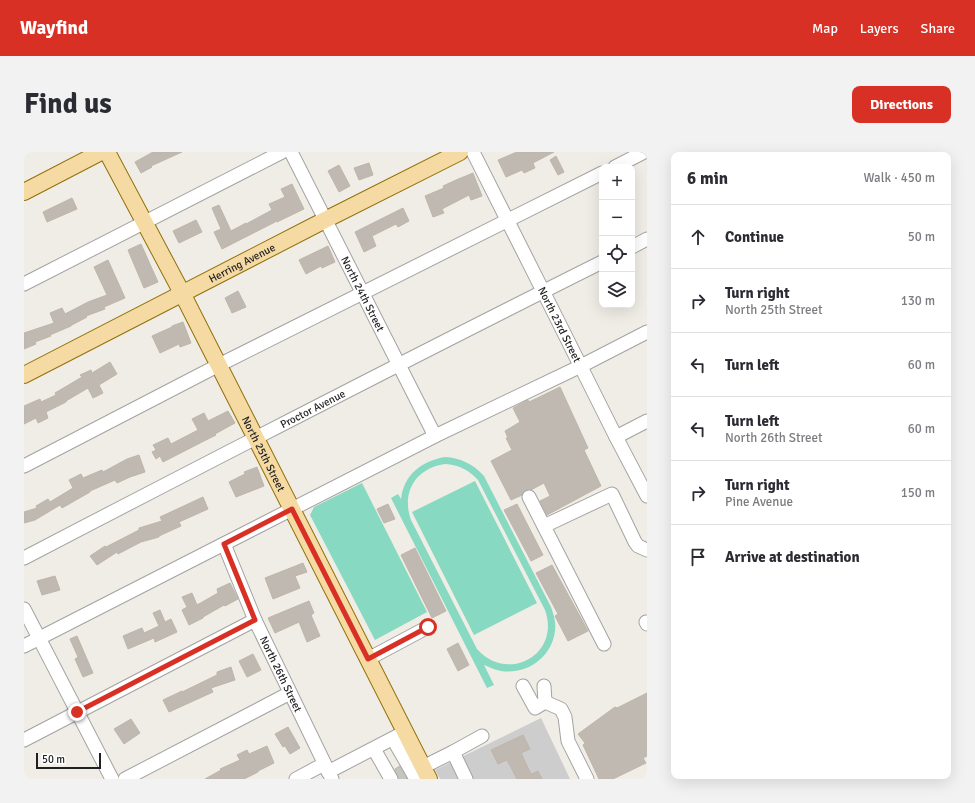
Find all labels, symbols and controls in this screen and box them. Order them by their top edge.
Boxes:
text: Wayfind [20,16,88,40]
text: Map [812,20,838,37]
text: Layers [860,20,899,37]
text: Share [921,20,955,37]
button: Directions [852,86,951,123]
text: Find us [24,87,112,121]
map controls [599,164,635,308]
button: + [599,164,635,200]
text: 6 min [687,168,728,189]
text: Walk · 450 m [864,170,935,186]
button: − [599,200,635,236]
icon: ahead [687,226,709,248]
text: Continue [725,228,784,246]
text: 50 m [908,229,935,245]
button: locate [599,236,635,272]
street label: Herring Avenue [207,241,277,286]
street label: North 24th Street [338,254,387,334]
button: layers [599,272,635,308]
text: Turn right [725,284,790,302]
street label: North 23rd Street [535,285,584,365]
icon: right [687,290,709,312]
text: 130 m [901,293,935,309]
text: North 25th Street [725,302,823,318]
icon: left [687,354,709,376]
text: Turn left [725,356,779,374]
text: 60 m [908,357,935,373]
street label: Proctor Avenue [278,387,348,431]
text: Turn left [725,412,779,430]
street label: North 25th Street [239,414,288,494]
icon: left [687,418,709,440]
text: 60 m [908,421,935,437]
text: North 26th Street [725,430,823,446]
text: Turn right [725,476,790,494]
icon: right [687,482,709,504]
text: 150 m [901,485,935,501]
text: Pine Avenue [725,494,793,510]
icon: arrive [687,546,709,568]
text: Arrive at destination [725,548,860,566]
route start [419,618,437,636]
street label: North 26th Street [257,634,305,714]
route end [68,703,86,721]
scale bar [36,751,101,770]
text: 50 m [42,753,65,766]

